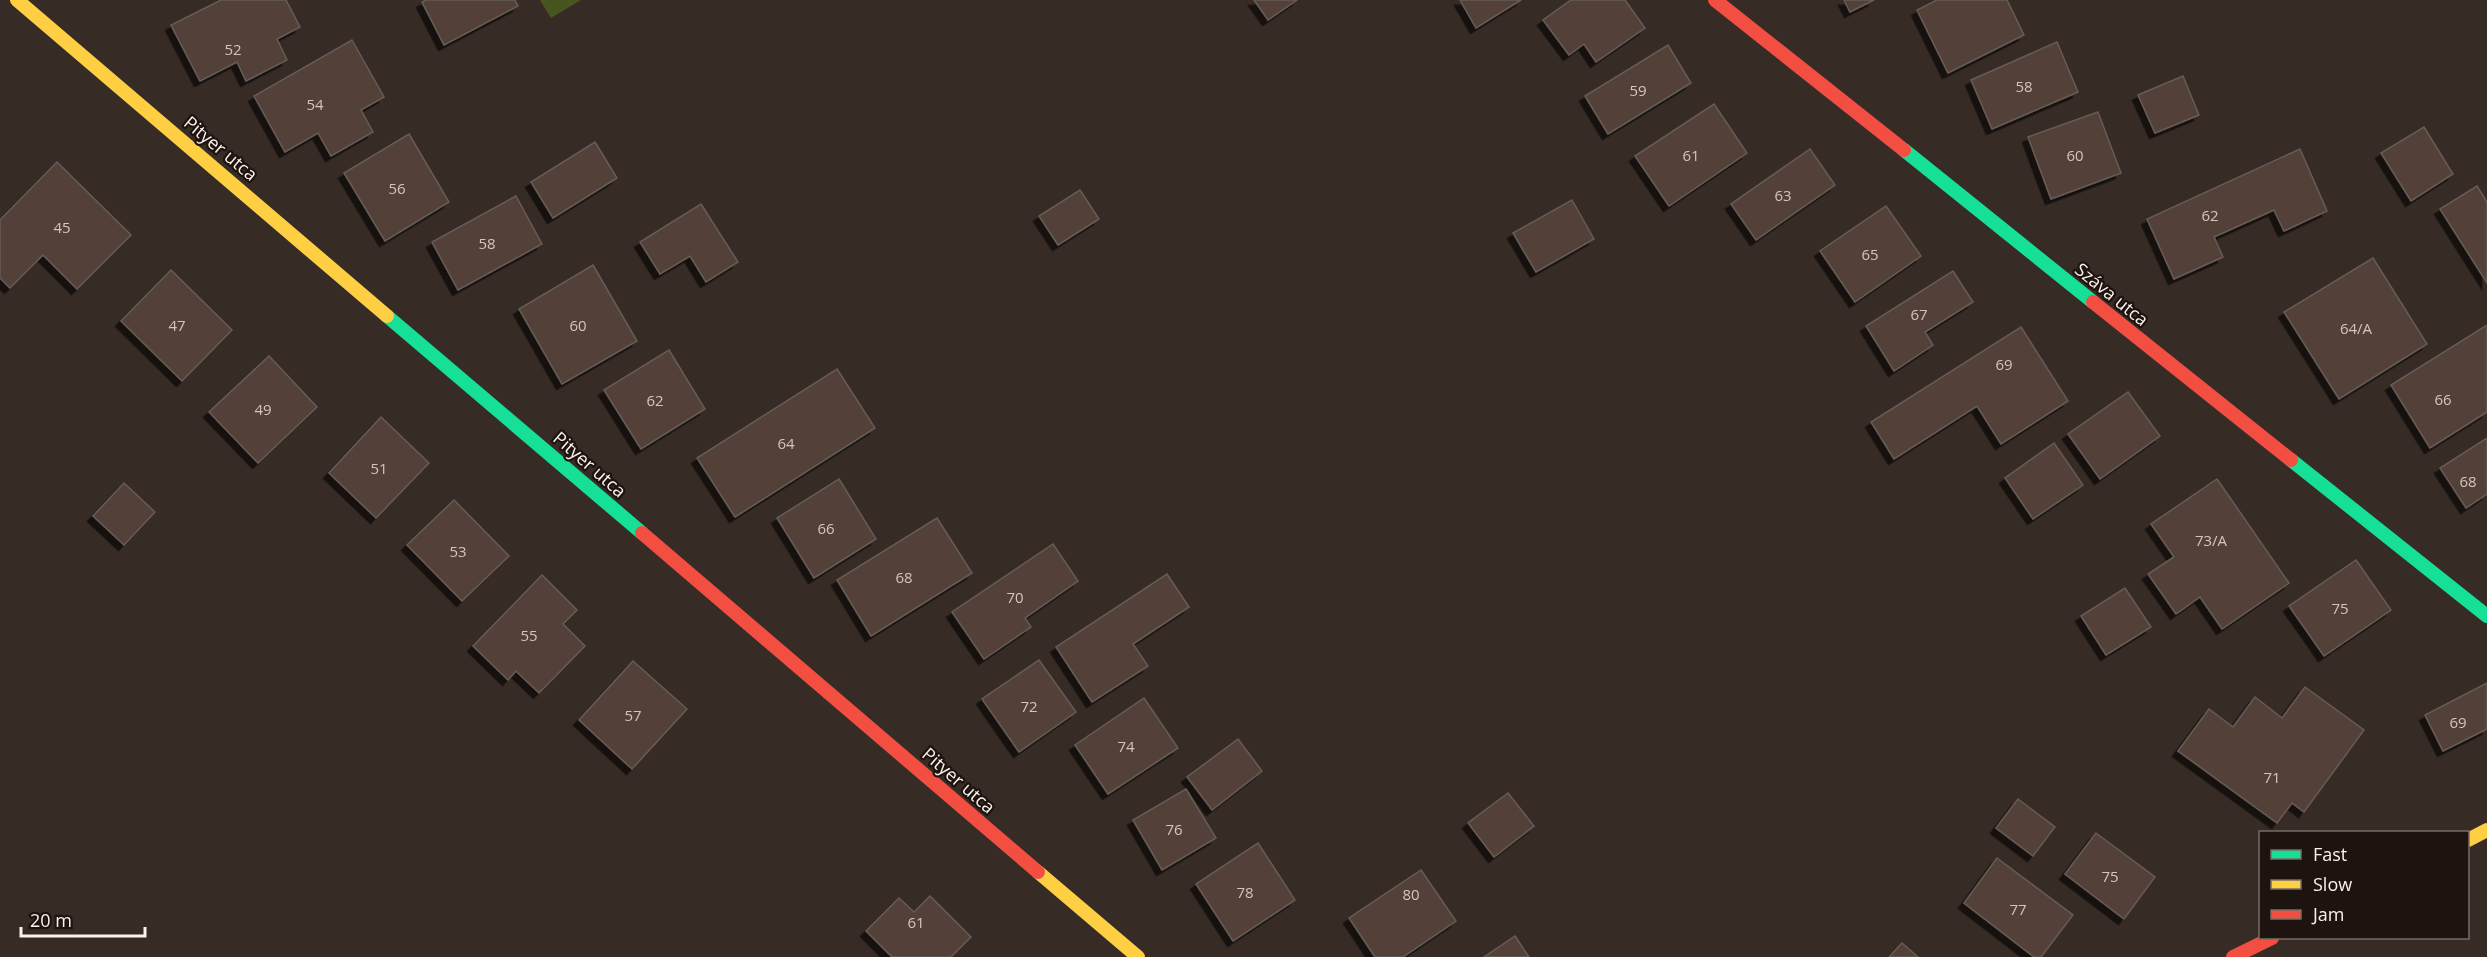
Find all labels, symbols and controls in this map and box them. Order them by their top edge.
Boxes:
house number: 52 [224,39,242,59]
house number: 58 [2015,76,2033,96]
house number: 59 [1629,80,1647,100]
house number: 54 [306,94,324,114]
street label: Pityer utca [179,110,263,186]
house number: 61 [1682,145,1700,165]
house number: 60 [2066,145,2084,165]
house number: 56 [388,178,406,198]
house number: 63 [1774,185,1792,205]
house number: 62 [2201,205,2219,225]
house number: 45 [53,217,71,237]
house number: 58 [478,233,496,253]
house number: 65 [1861,244,1879,264]
street label: Száva utca [2070,257,2154,331]
house number: 67 [1910,304,1928,324]
house number: 47 [168,315,186,335]
house number: 60 [569,315,587,335]
house number: 64/A [2340,318,2373,338]
house number: 69 [1995,354,2013,374]
house number: 66 [2434,389,2452,409]
house number: 62 [646,390,664,410]
house number: 49 [254,399,272,419]
street label: Pityer utca [549,426,631,502]
house number: 64 [777,433,795,453]
house number: 51 [370,458,388,478]
house number: 68 [2459,471,2477,491]
house number: 66 [817,518,835,538]
house number: 73/A [2195,530,2228,550]
house number: 53 [449,541,467,561]
house number: 68 [895,567,913,587]
house number: 70 [1006,587,1024,607]
house number: 75 [2331,598,2349,618]
house number: 55 [520,625,538,645]
house number: 72 [1020,696,1038,716]
house number: 57 [624,705,642,725]
house number: 69 [2449,712,2467,732]
house number: 74 [1117,736,1135,756]
street label: Pityer utca [918,742,1000,818]
house number: 71 [2263,767,2281,787]
house number: 76 [1165,819,1183,839]
legend [2259,831,2469,939]
text: Fast [2313,842,2347,866]
house number: 75 [2101,866,2119,886]
text: Slow [2313,872,2352,896]
house number: 78 [1236,882,1254,902]
house number: 80 [1402,884,1420,904]
house number: 77 [2009,899,2027,919]
scale bar [21,900,146,938]
text: Jam [2311,902,2345,926]
text: 20 m [30,908,72,932]
house number: 61 [907,912,925,932]

